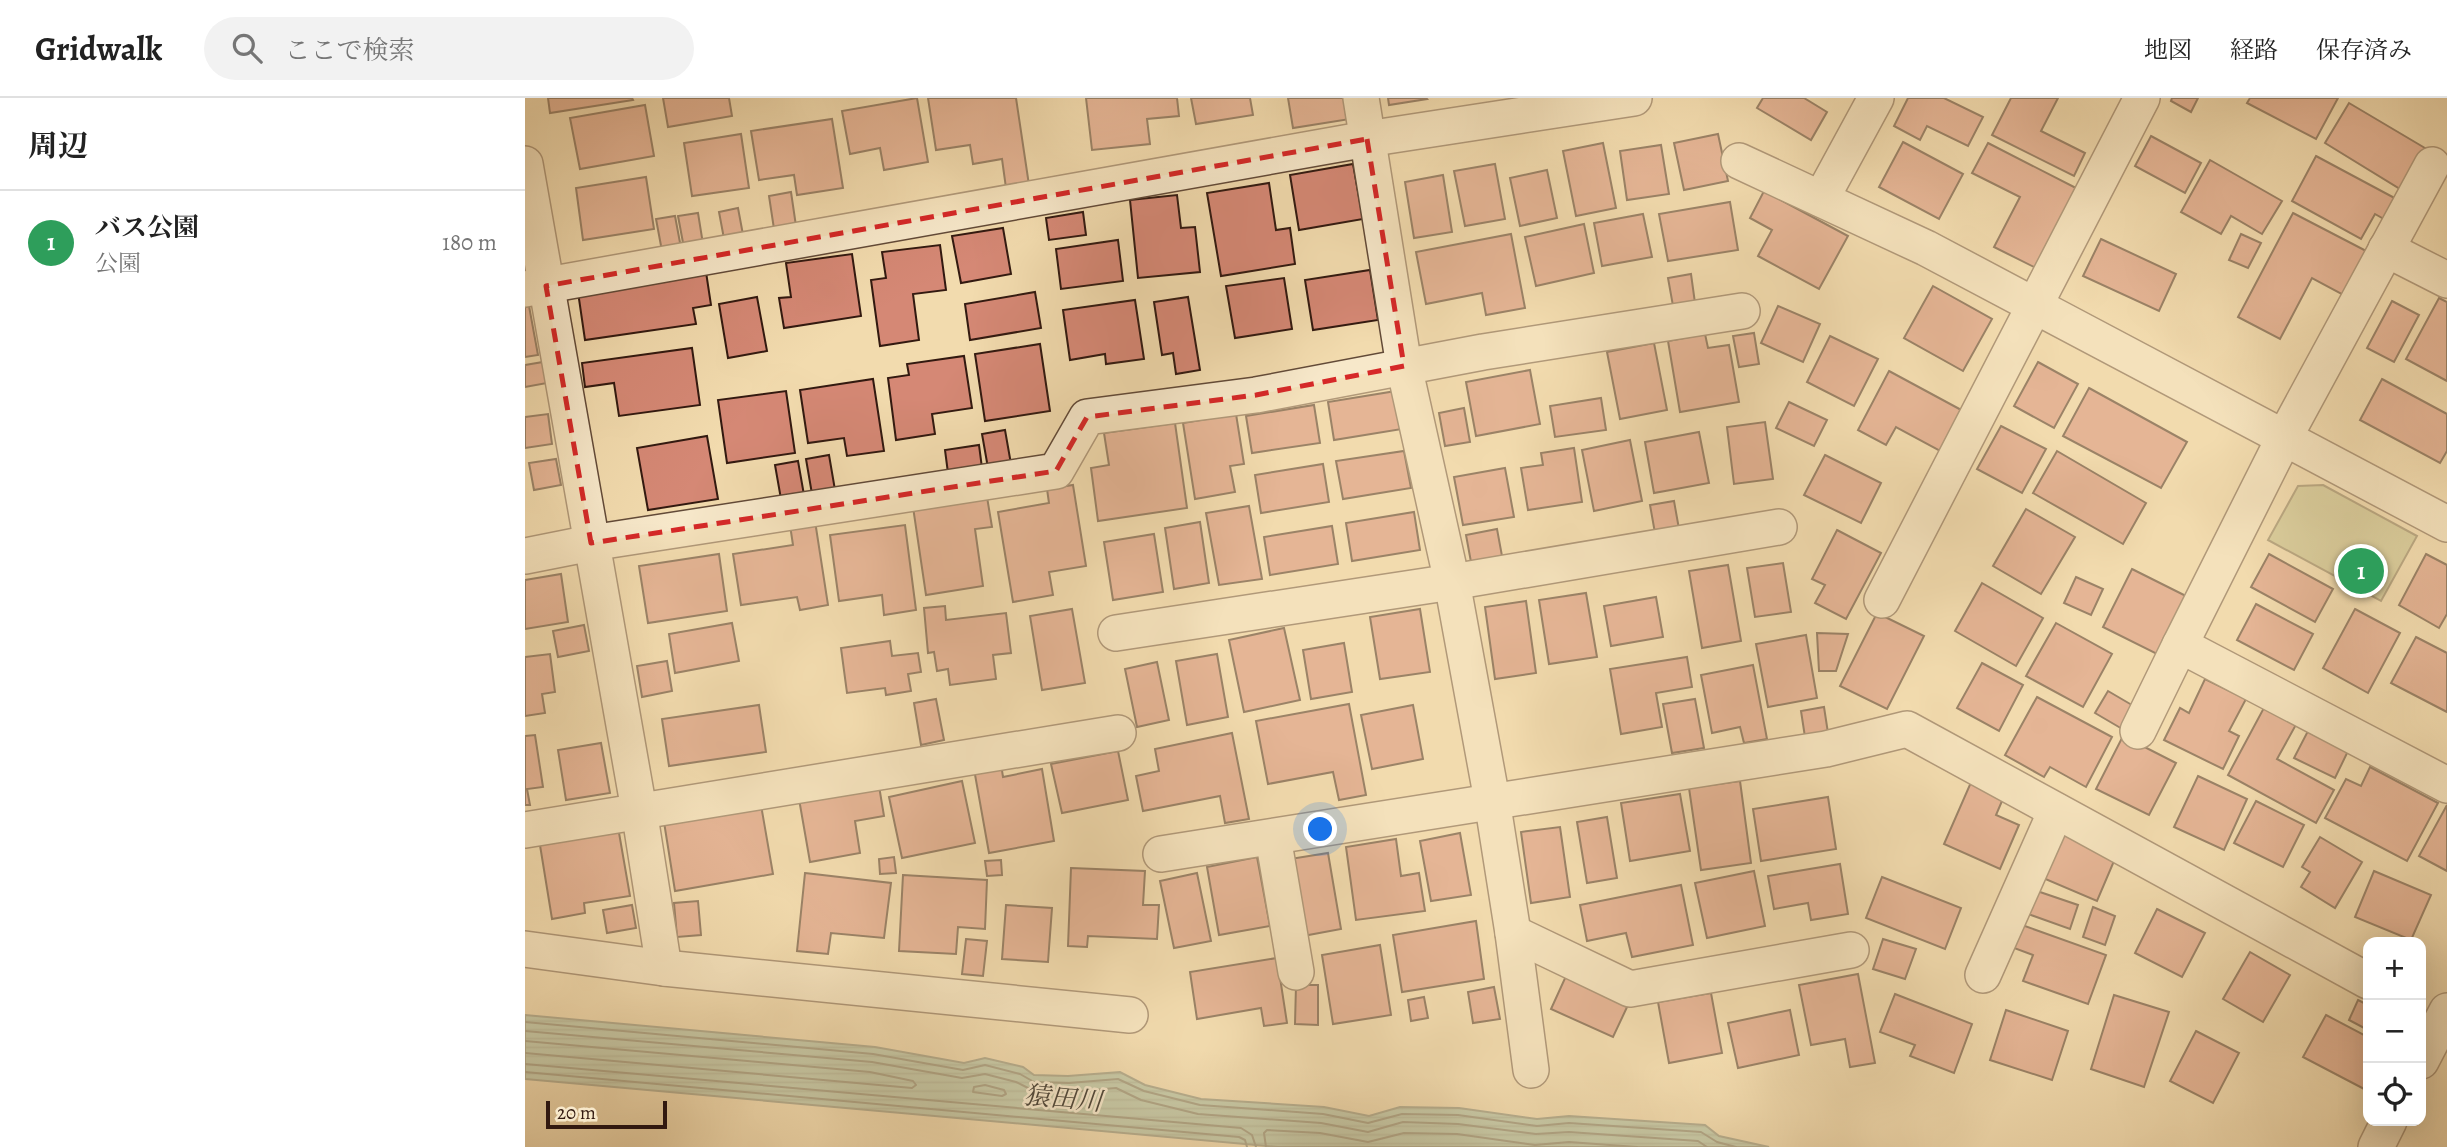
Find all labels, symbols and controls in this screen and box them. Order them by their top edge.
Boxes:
search box [204,17,694,80]
text: Gridwalk [35,26,162,71]
icon: search [228,29,266,67]
text: ここで検索 [284,33,414,68]
text: 地図 [2144,34,2192,66]
text: 経路 [2230,34,2278,66]
text: 保存済み [2316,34,2412,66]
text: 周辺 [28,126,88,166]
text: バス公園 [95,210,199,245]
text: 1 [47,227,55,258]
text: 180 m [442,227,497,258]
text: 公園 [95,248,141,279]
pin: 1 [2338,545,2384,597]
your location [1303,812,1337,846]
map controls [2363,937,2426,1126]
button: + [2363,937,2426,1000]
button: − [2363,1000,2426,1063]
button: locate [2363,1063,2426,1126]
water label: 猿田川 [1023,1078,1106,1120]
scale bar [546,1098,667,1130]
text: 20 m [557,1100,596,1126]

